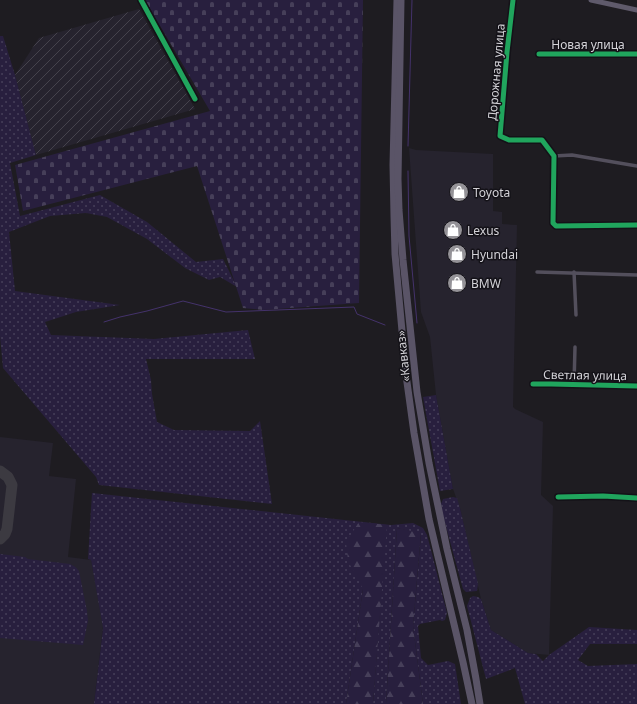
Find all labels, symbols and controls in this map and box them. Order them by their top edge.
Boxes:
street label: Дорожная улица [483,23,509,121]
street label: Новая улица [551,36,625,53]
shop icon: Toyota [448,181,470,203]
place label: Toyota [473,184,510,201]
shop icon: Lexus [442,219,464,241]
place label: Lexus [467,222,500,239]
shop icon: Hyundai [446,243,468,265]
place label: Hyundai [471,246,518,263]
shop icon: BMW [446,272,468,294]
place label: BMW [471,275,501,292]
street label: «Кавказ» [392,329,414,383]
street label: Светлая улица [543,366,627,384]

